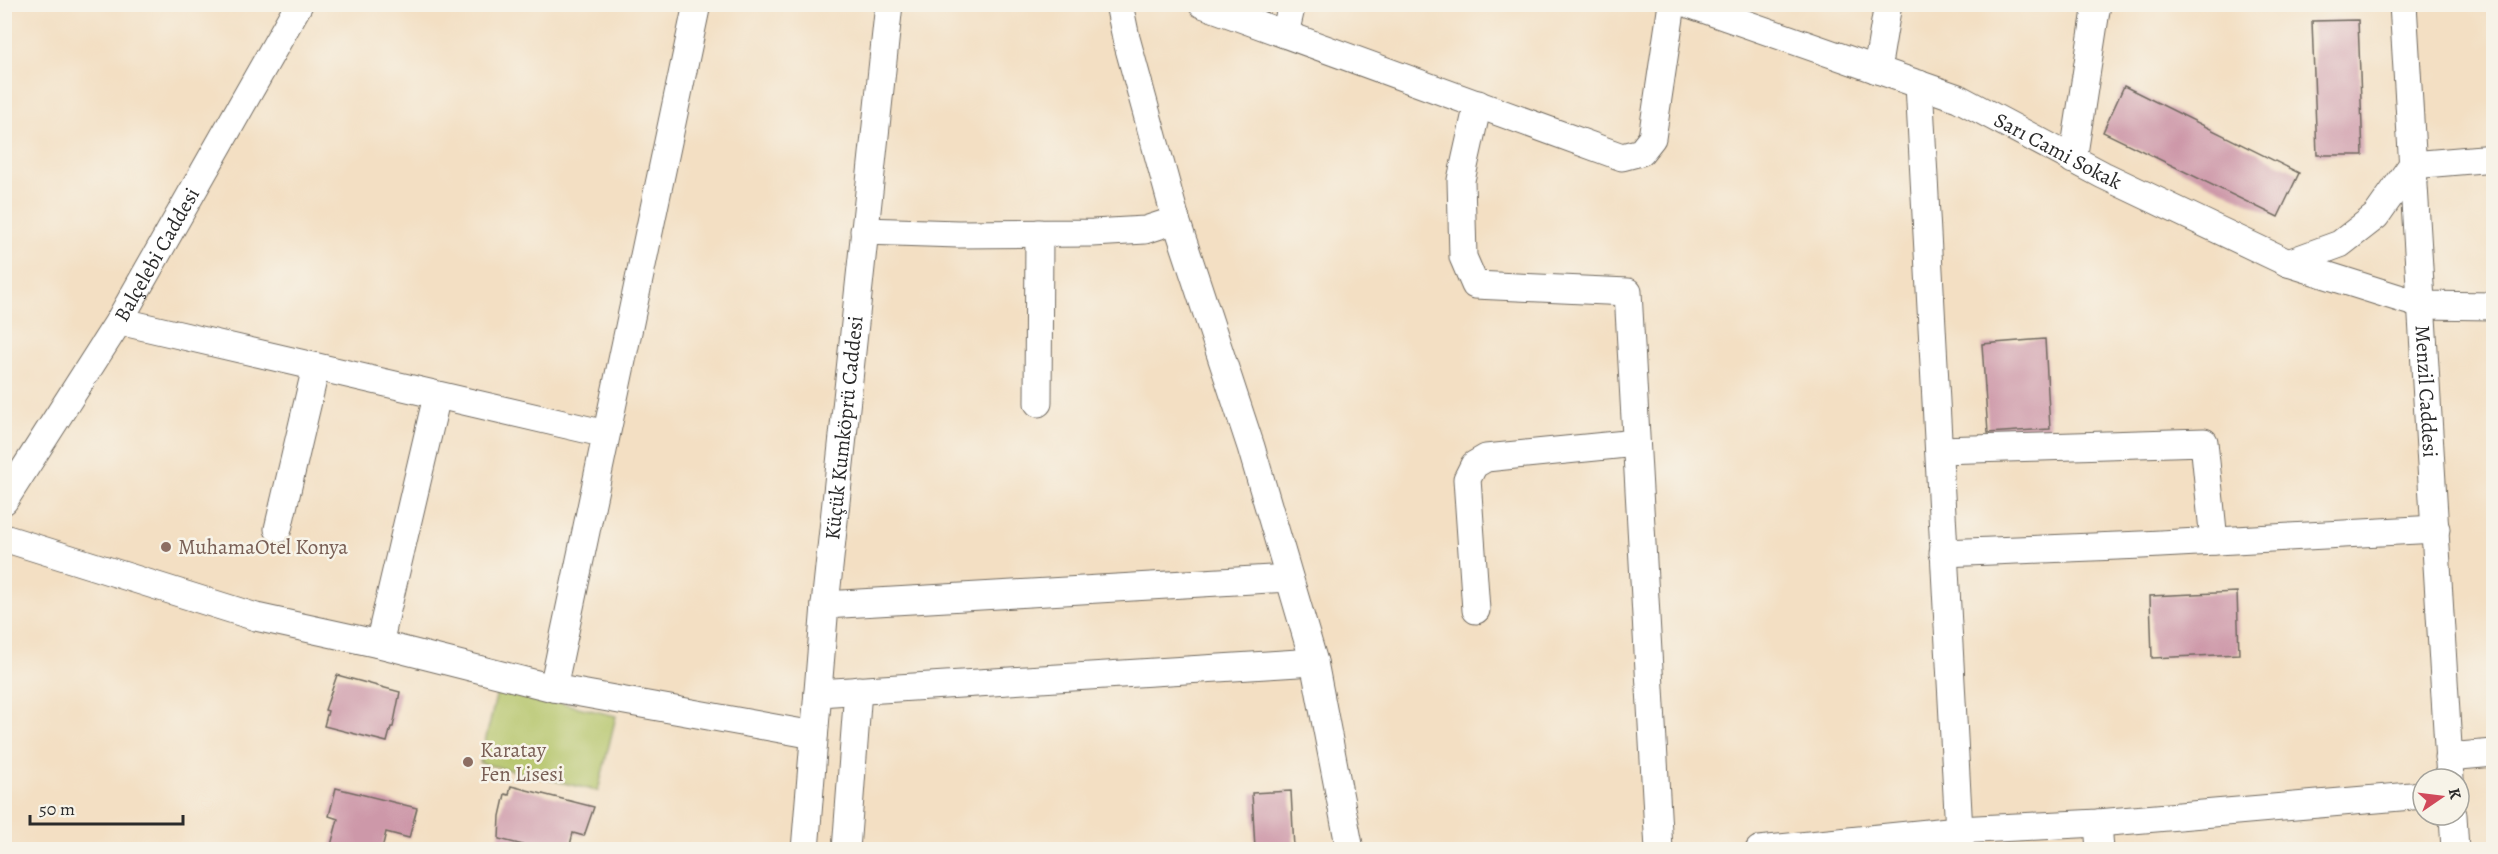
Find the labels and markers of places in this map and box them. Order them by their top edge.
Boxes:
place label: MuhamaOtel Konya [178,533,348,561]
marker: MuhamaOtel Konya [159,540,173,554]
place label: Karatay Fen Lisesi [480,736,564,788]
marker: Karatay Fen Lisesi [461,755,475,769]

